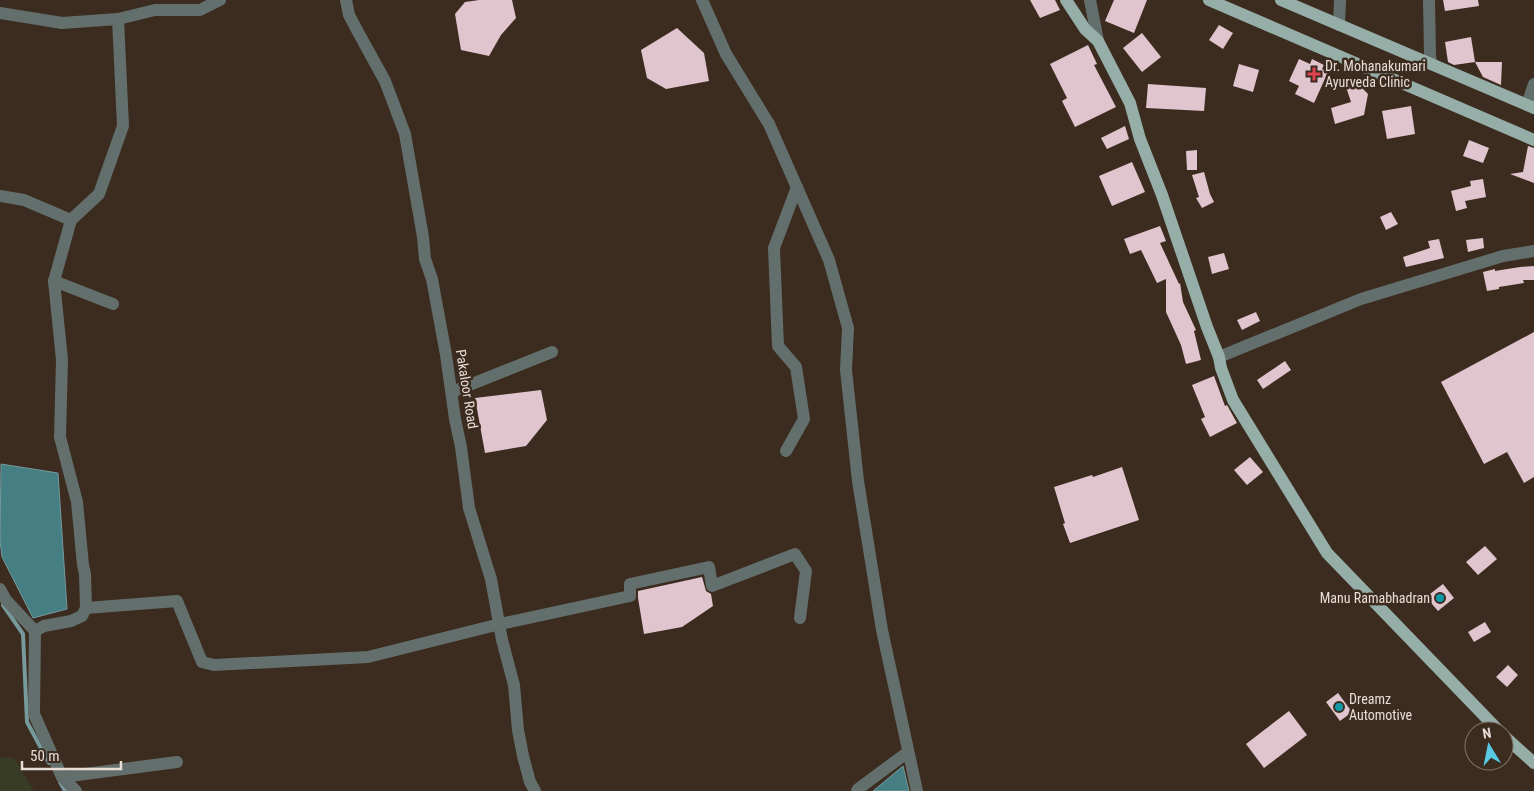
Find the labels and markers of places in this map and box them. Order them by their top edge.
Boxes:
place label: Dr. Mohanakumari Ayurveda Clinic [1325,58,1426,90]
marker: Dr. Mohanakumari Ayurveda Clinic [1307,67,1321,81]
place label: Manu Ramabhadran [1320,590,1430,606]
marker: Manu Ramabhadran [1434,592,1446,604]
place label: Dreamz Automotive [1349,691,1413,723]
marker: Dreamz Automotive [1333,701,1345,713]

